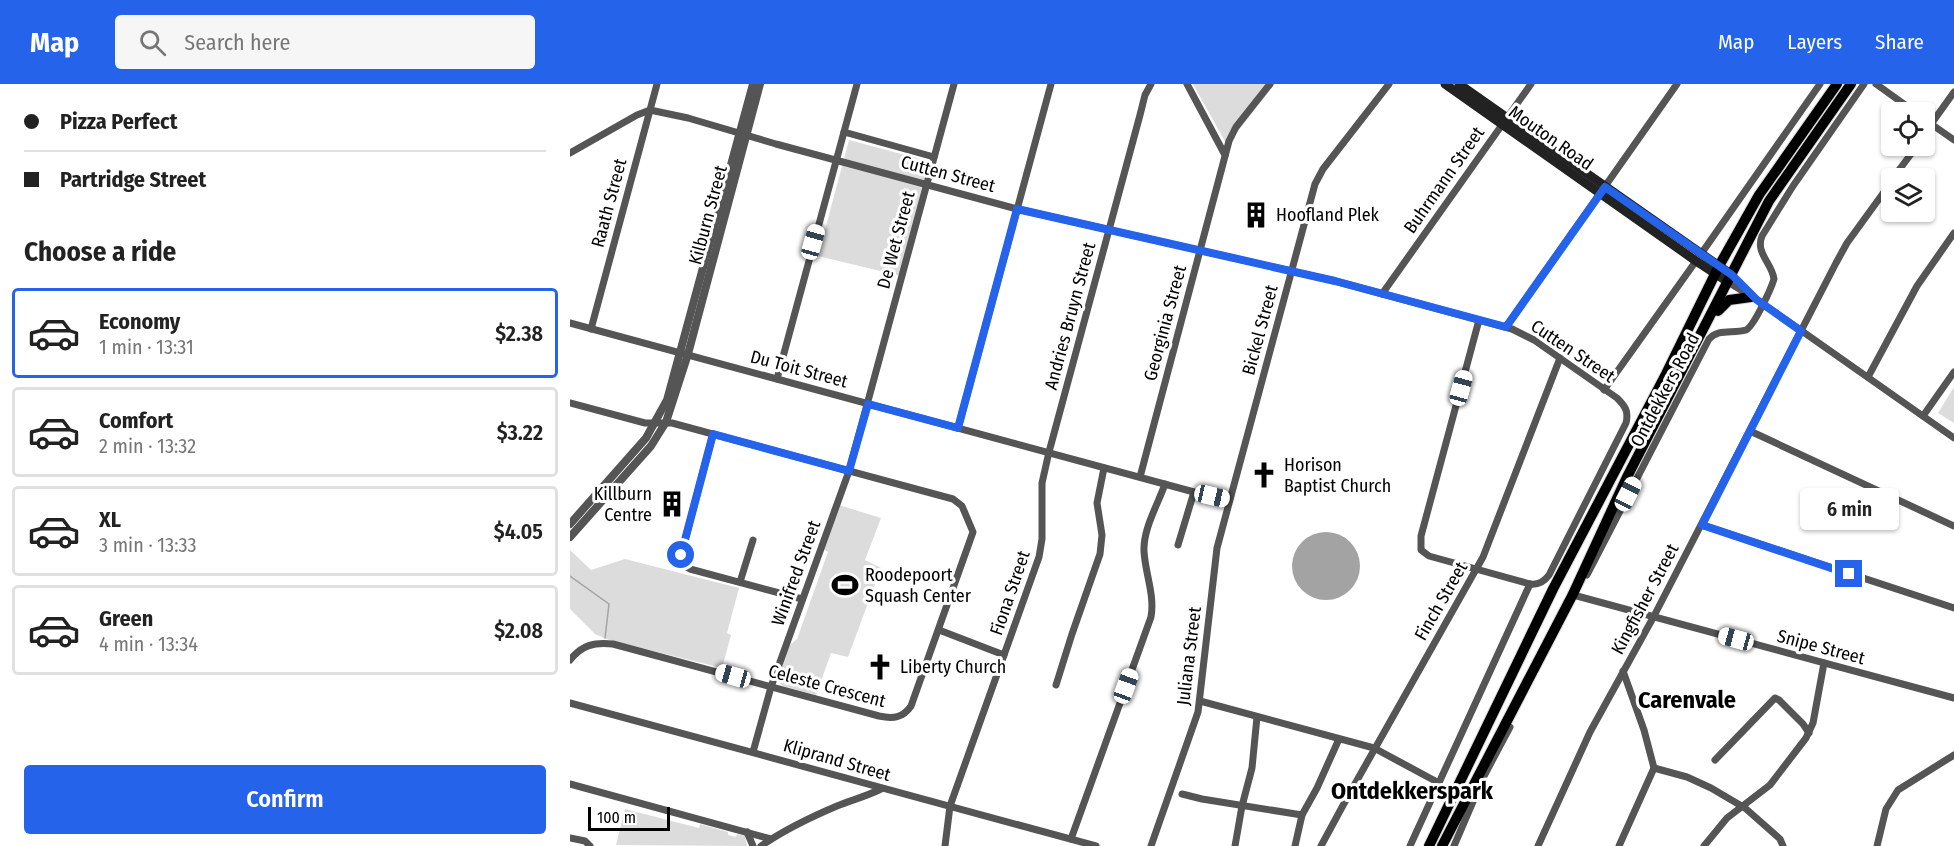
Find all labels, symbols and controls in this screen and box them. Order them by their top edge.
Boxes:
search box [115,15,535,69]
text: Map [30,26,79,59]
icon: search [136,26,169,59]
text: Search here [184,29,290,56]
text: Map [1718,29,1754,55]
text: Layers [1787,29,1842,55]
text: Share [1875,29,1924,55]
street label: Mouton Road [1505,101,1597,175]
map controls [1881,102,1935,222]
button: locate [1881,102,1935,156]
text: Pizza Perfect [60,108,177,135]
street label: Buhrmann Street [1399,122,1489,238]
street label: Cutten Street [898,151,998,197]
street label: Raath Street [587,156,631,250]
street label: Kilburn Street [684,163,732,267]
text: Partridge Street [60,166,206,193]
button: layers [1881,168,1935,222]
street label: De Wet Street [872,189,920,291]
building icon: Hoofland Plek [1241,200,1271,230]
place label: Hoofland Plek [1276,204,1380,226]
car [799,222,827,262]
text: Choose a ride [24,236,176,268]
street label: Andries Bruyn Street [1040,240,1100,392]
street label: Georginia Street [1139,263,1191,383]
street label: Bickel Street [1237,282,1283,377]
icon: car [27,306,81,360]
text: Economy [99,308,180,335]
street label: Cutten Street [1527,315,1619,387]
text: $2.38 [495,320,543,347]
street label: Ontdekkers Road [1626,329,1704,451]
text: 1 min · 13:31 [99,335,194,359]
street label: Du Toit Street [748,345,850,393]
car [1448,368,1474,408]
icon: car [27,405,81,459]
text: Comfort [99,407,173,434]
text: $3.22 [497,419,543,446]
text: 2 min · 13:32 [99,434,196,458]
place label: Horison Baptist Church [1284,454,1391,497]
church icon: Horison Baptist Church [1249,460,1279,490]
car [1612,474,1644,514]
place label: Killburn Centre [594,483,652,526]
car [1192,483,1232,509]
callout: 6 min [1800,487,1898,529]
building icon: Killburn Centre [657,489,687,519]
text: 6 min [1827,497,1872,521]
icon: car [27,504,81,558]
text: XL [99,506,121,533]
street label: Winifred Street [767,517,825,629]
text: $4.05 [494,518,543,545]
text: 3 min · 13:33 [99,533,197,557]
street label: Kingfisher Street [1607,540,1683,658]
route start [667,541,694,568]
street label: Fiona Street [985,548,1035,638]
street label: Finch Street [1410,558,1472,644]
route end [1835,560,1862,587]
place label: Roodepoort Squash Center [865,564,972,607]
sports icon: Roodepoort Squash Center [830,570,860,600]
icon: car [27,603,81,657]
text: Green [99,605,153,632]
street label: Juliana Street [1172,605,1206,707]
text: $2.08 [494,617,543,644]
street label: Snipe Street [1775,625,1867,669]
car [1716,626,1756,652]
text: 4 min · 13:34 [99,632,198,656]
church icon: Liberty Church [865,652,895,682]
place label: Liberty Church [900,656,1006,678]
street label: Celeste Crescent [766,660,888,712]
car [713,662,753,690]
car [1111,666,1141,706]
district label: Carenvale [1638,686,1736,714]
street label: Kliprand Street [781,734,893,786]
button: Confirm [24,765,546,834]
district label: Ontdekkerspark [1331,777,1494,805]
scale bar [588,804,670,832]
text: 100 m [597,808,636,827]

